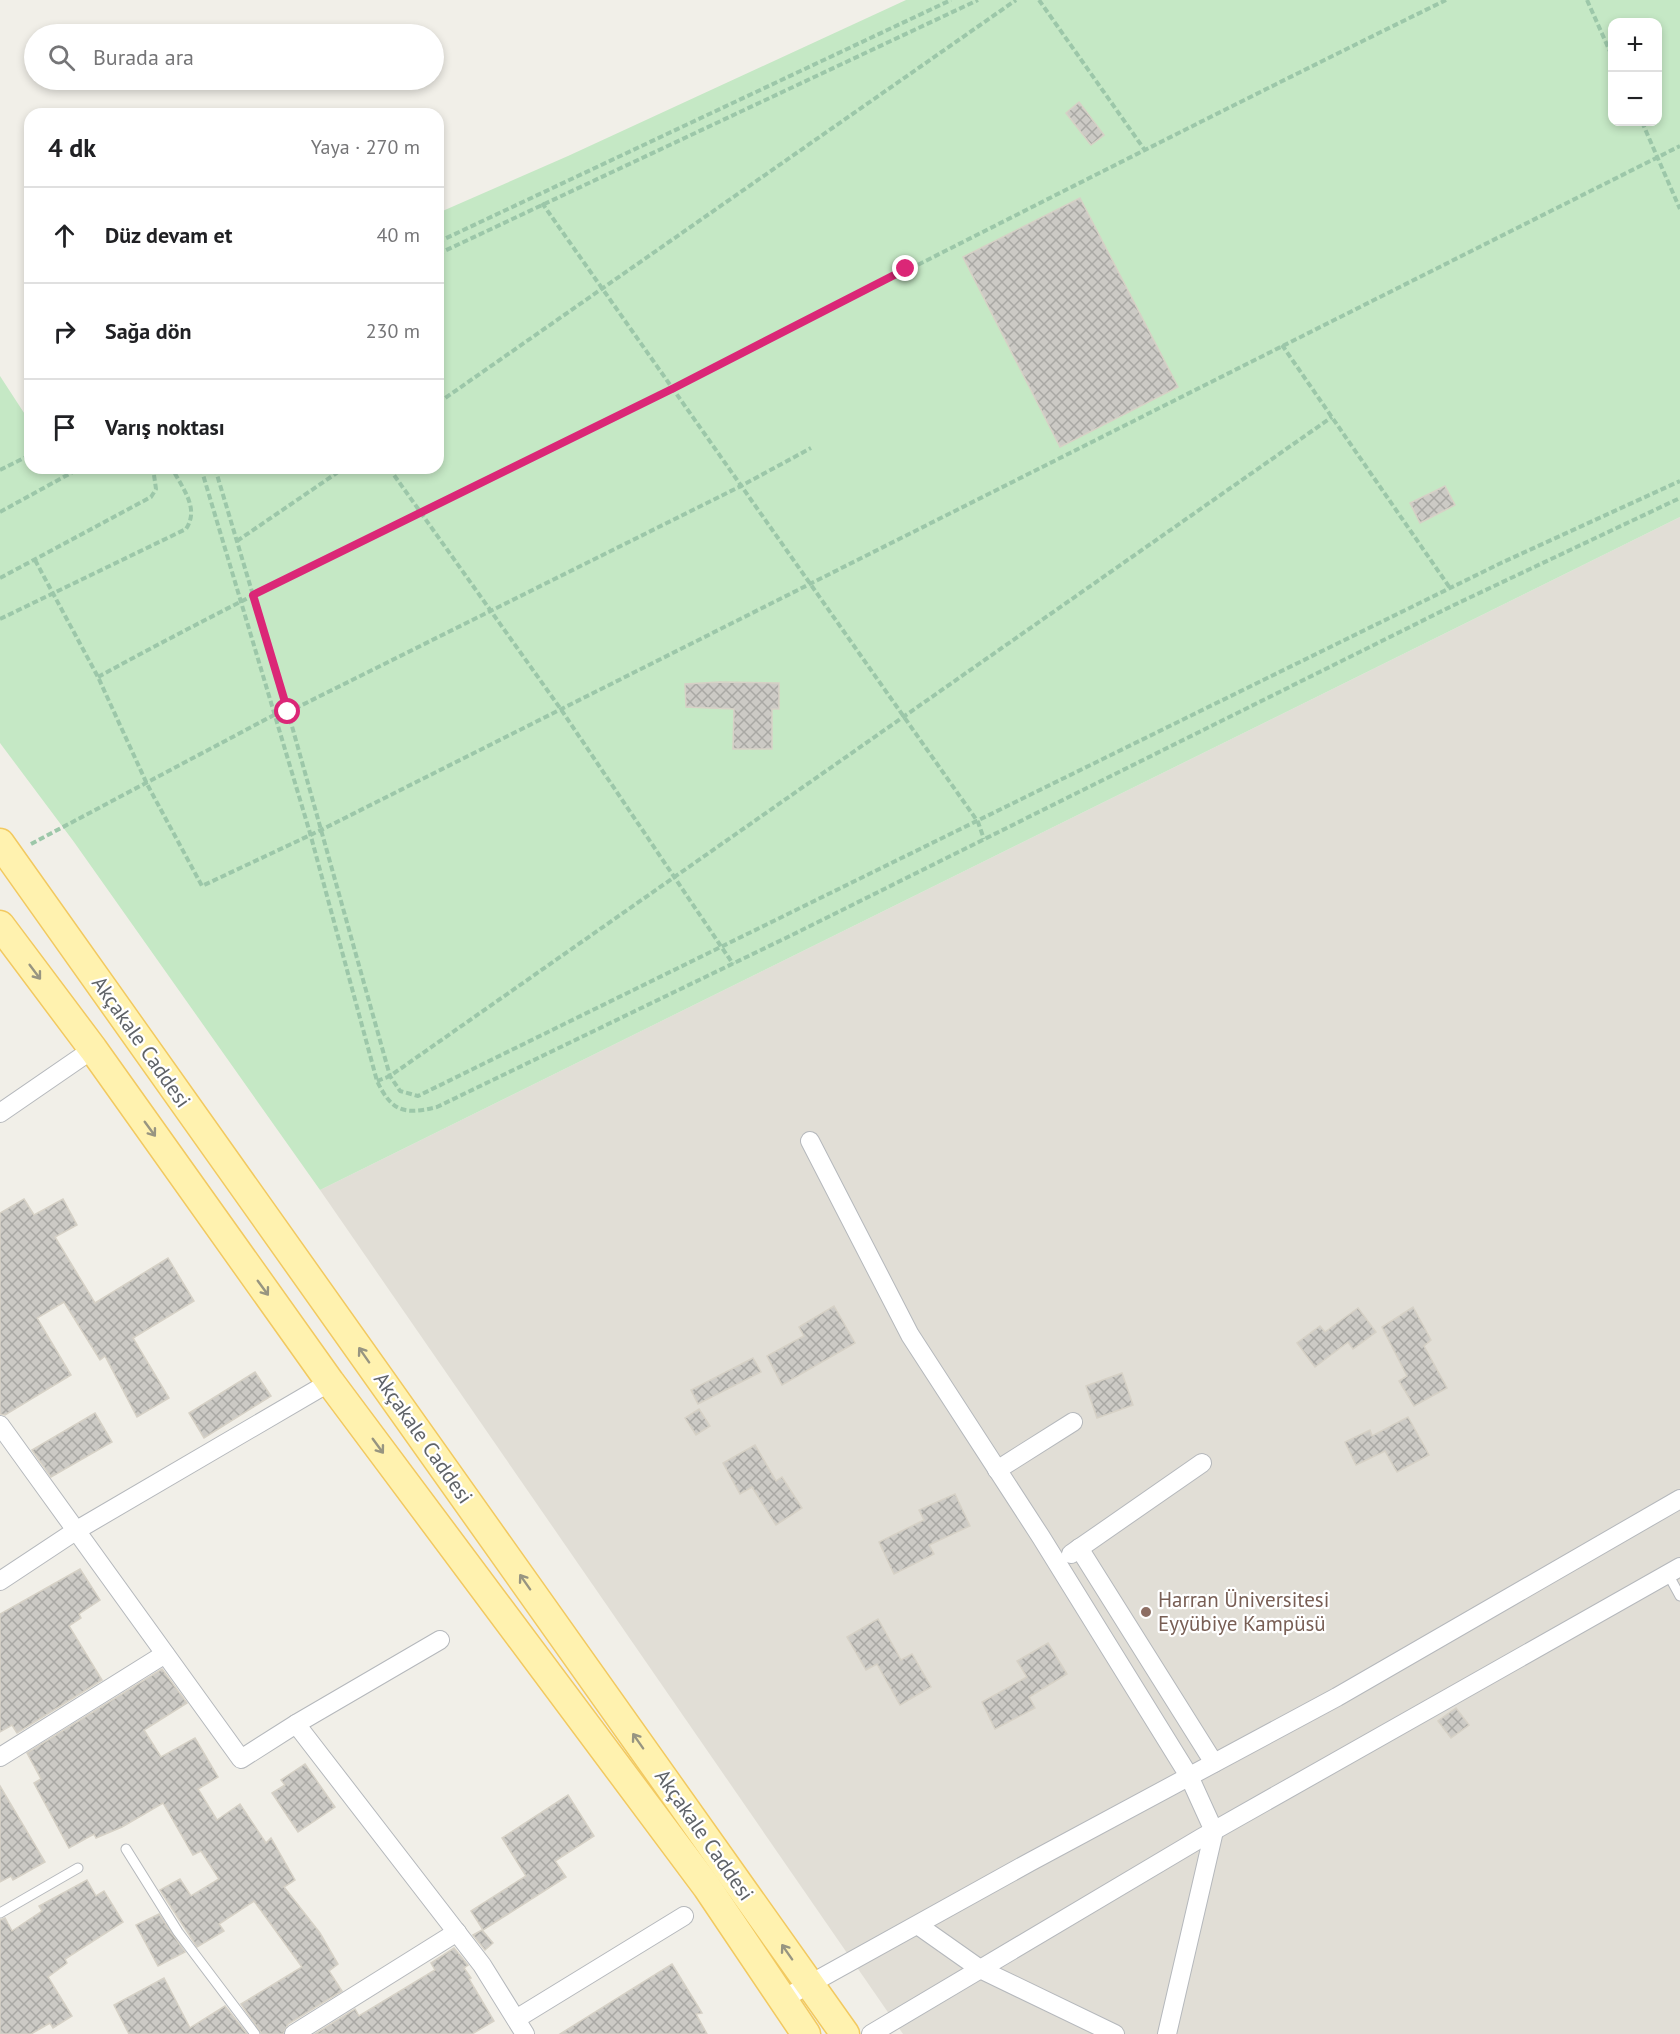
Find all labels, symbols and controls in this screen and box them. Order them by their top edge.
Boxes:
map controls [1608,18,1662,126]
button: + [1608,18,1662,72]
search box [24,24,444,90]
icon: search [45,41,78,74]
text: Burada ara [93,43,194,71]
button: − [1608,72,1662,126]
text: 4 dk [48,131,96,164]
text: Yaya · 270 m [311,134,420,160]
icon: ahead [48,219,81,252]
text: Düz devam et [105,221,232,249]
text: 40 m [377,222,420,248]
route end [892,255,918,281]
icon: right [48,315,81,348]
text: Sağa dön [105,317,192,345]
text: 230 m [366,318,420,344]
icon: arrive [48,411,81,444]
text: Varış noktası [105,413,225,441]
route start [274,698,300,724]
one-way arrow [29,963,41,979]
street label: Akçakale Caddesi [86,971,197,1113]
one-way arrow [144,1121,156,1137]
one-way arrow [257,1279,269,1295]
one-way arrow [358,1347,370,1363]
street label: Akçakale Caddesi [368,1367,479,1509]
one-way arrow [371,1437,384,1453]
one-way arrow [519,1574,532,1590]
place label: Harran Üniversitesi Eyyübiye Kampüsü [1158,1586,1329,1637]
marker: Harran Üniversitesi Eyyübiye Kampüsü [1139,1605,1153,1619]
one-way arrow [632,1734,644,1750]
street label: Akçakale Caddesi [649,1764,760,1906]
one-way arrow [781,1944,793,1961]

